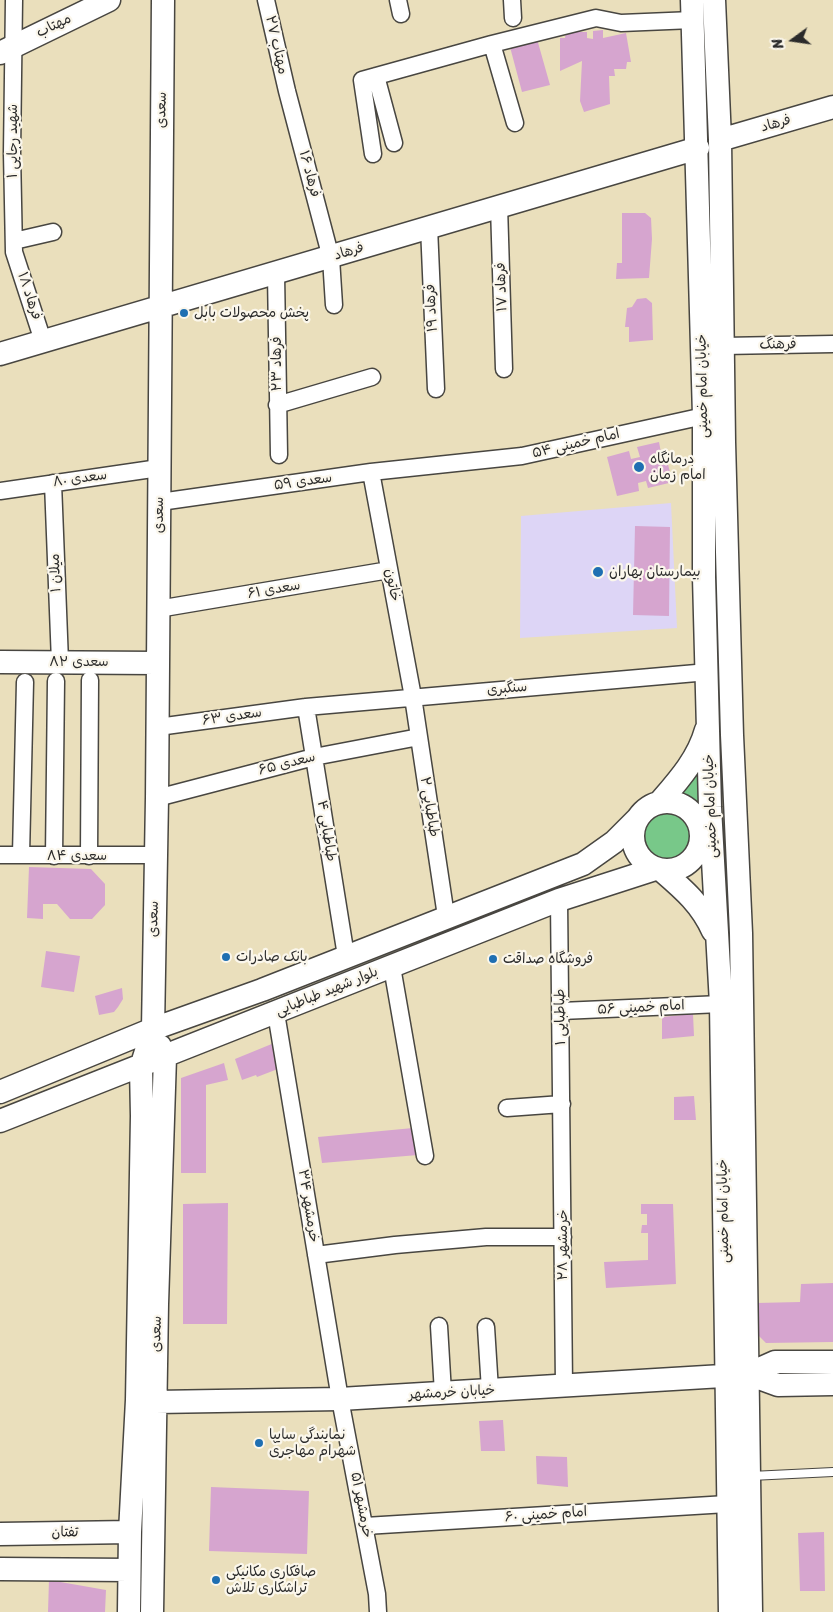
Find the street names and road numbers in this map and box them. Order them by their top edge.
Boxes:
street label: مهتاب [34,10,74,42]
street label: مهتاب ۲۷ [261,14,291,76]
street label: سعدی [153,92,171,128]
street label: شهید رجایی ۱ [5,104,21,178]
street label: فرهاد [759,112,793,136]
street label: فرهاد ۱۶ [295,149,323,199]
street label: فرهاد [332,240,366,264]
street label: فرهاد ۱۷ [493,262,511,312]
street label: فرهاد ۱۸ [13,270,45,322]
street label: فرهاد ۱۹ [422,284,442,332]
street label: خیابان امام خمینی [694,334,712,438]
street label: فرهاد ۲۳ [269,336,285,392]
street label: فرهنگ [759,336,797,354]
street label: امام خمینی ۵۴ [530,426,622,462]
street label: سعدی ۸۰ [52,467,108,491]
street label: سعدی ۵۹ [273,470,333,494]
street label: سعدی [151,497,167,533]
street label: میلان ۱ [47,553,65,593]
street label: خاتون [381,567,403,603]
street label: سعدی ۶۱ [246,577,302,603]
street label: سعدی ۸۲ [49,654,109,670]
street label: سنگبری [486,679,528,699]
street label: سعدی ۶۳ [201,705,263,729]
street label: سعدی ۶۵ [257,749,317,779]
street label: خیابان امام خمینی [701,754,721,858]
street label: طباطبایی ۲ [416,776,442,838]
street label: طباطبایی ۴ [313,799,339,863]
street label: سعدی ۸۴ [47,848,107,864]
street label: سعدی [145,901,163,937]
street label: بلوار شهید طباطبایی [273,964,381,1020]
street label: طباطبایی ۱ [552,989,570,1045]
street label: امام خمینی ۵۶ [597,997,685,1019]
street label: خیابان امام خمینی [715,1159,733,1263]
street label: خرمشهر ۳۴ [294,1168,322,1244]
street label: خرمشهر ۲۸ [555,1209,571,1281]
street label: سعدی [148,1316,166,1352]
street label: خیابان خرمشهر [408,1382,496,1404]
street label: خرمشهر ۵۱ [346,1471,376,1539]
street label: امام خمینی ۶۰ [504,1504,588,1526]
street label: تفتان [51,1524,79,1542]

